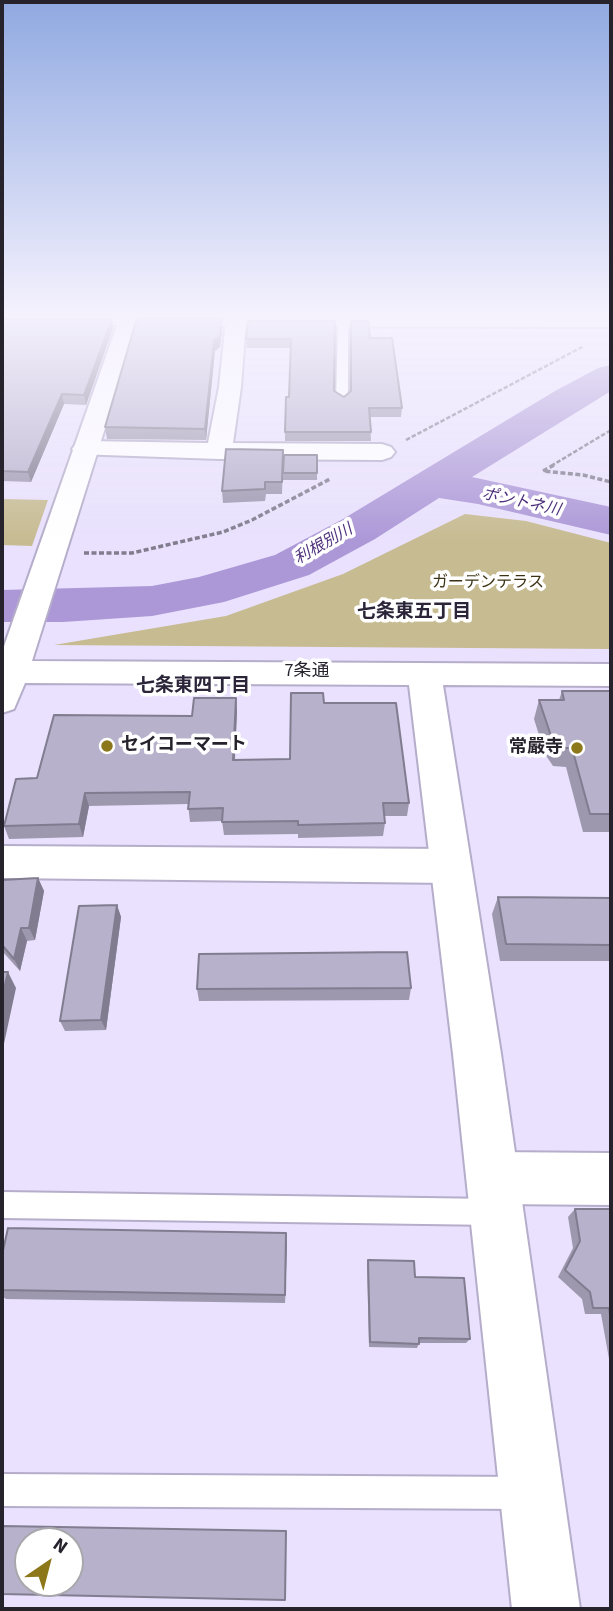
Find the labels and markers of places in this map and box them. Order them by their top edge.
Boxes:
place label: セイコーマート [121,735,247,757]
place label: 常嚴寺 [509,737,563,759]
marker: セイコーマート [99,738,115,754]
marker: 常嚴寺 [569,740,585,756]

